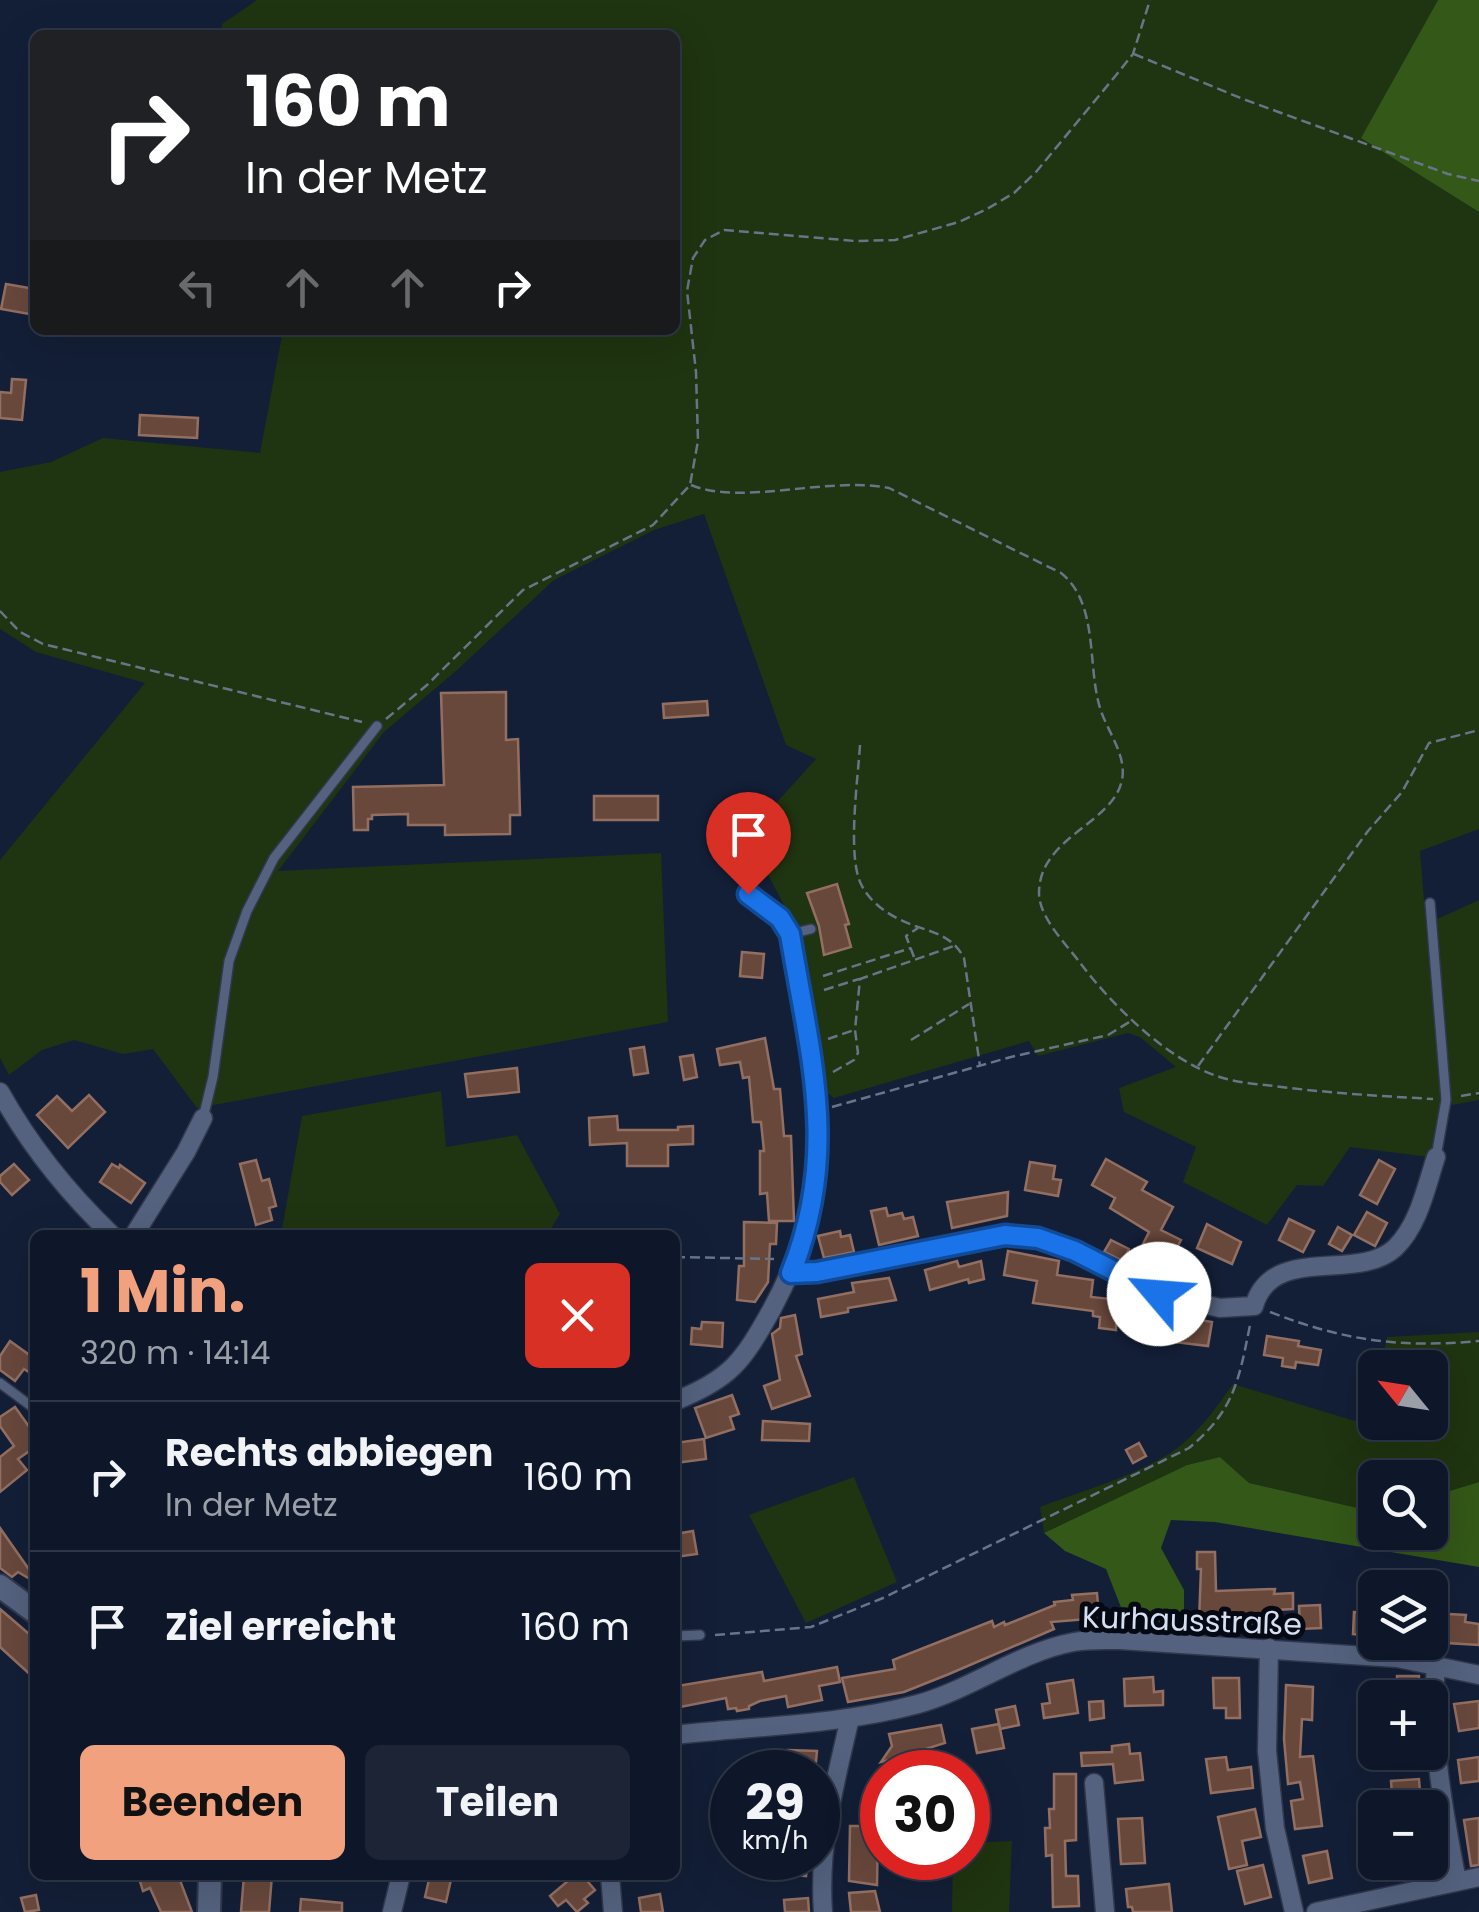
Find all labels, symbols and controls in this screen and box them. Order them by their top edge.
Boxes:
text: 160 m [245,52,451,151]
icon: right [80,70,210,200]
text: In der Metz [245,146,488,209]
icon: left [170,260,225,315]
icon: ahead [275,260,330,315]
icon: ahead [380,260,435,315]
icon: right [485,260,540,315]
pin [706,792,791,895]
icon: arrive [721,807,776,862]
position arrow [1107,1242,1211,1346]
text: 1 Min. [80,1249,245,1333]
button: close [525,1263,630,1368]
text: 320 m · 14:14 [80,1330,270,1375]
north arrow [1358,1350,1448,1440]
map controls [1358,1350,1448,1880]
text: Rechts abbiegen [165,1426,493,1479]
icon: right [80,1449,135,1504]
text: 160 m [523,1450,633,1503]
button: search [1358,1460,1448,1550]
text: In der Metz [165,1482,337,1527]
button: layers [1358,1570,1448,1660]
street label: Kurhausstraße [1081,1595,1303,1646]
icon: arrive [80,1599,135,1654]
text: Ziel erreicht [165,1600,396,1653]
text: 160 m [521,1600,630,1653]
button: + [1358,1680,1448,1770]
button: Beenden [80,1745,345,1860]
button: Teilen [365,1745,630,1860]
speed limit sign: 30 [860,1750,990,1880]
text: 29 [745,1767,805,1838]
button: − [1358,1790,1448,1880]
text: km/h [742,1823,808,1858]

